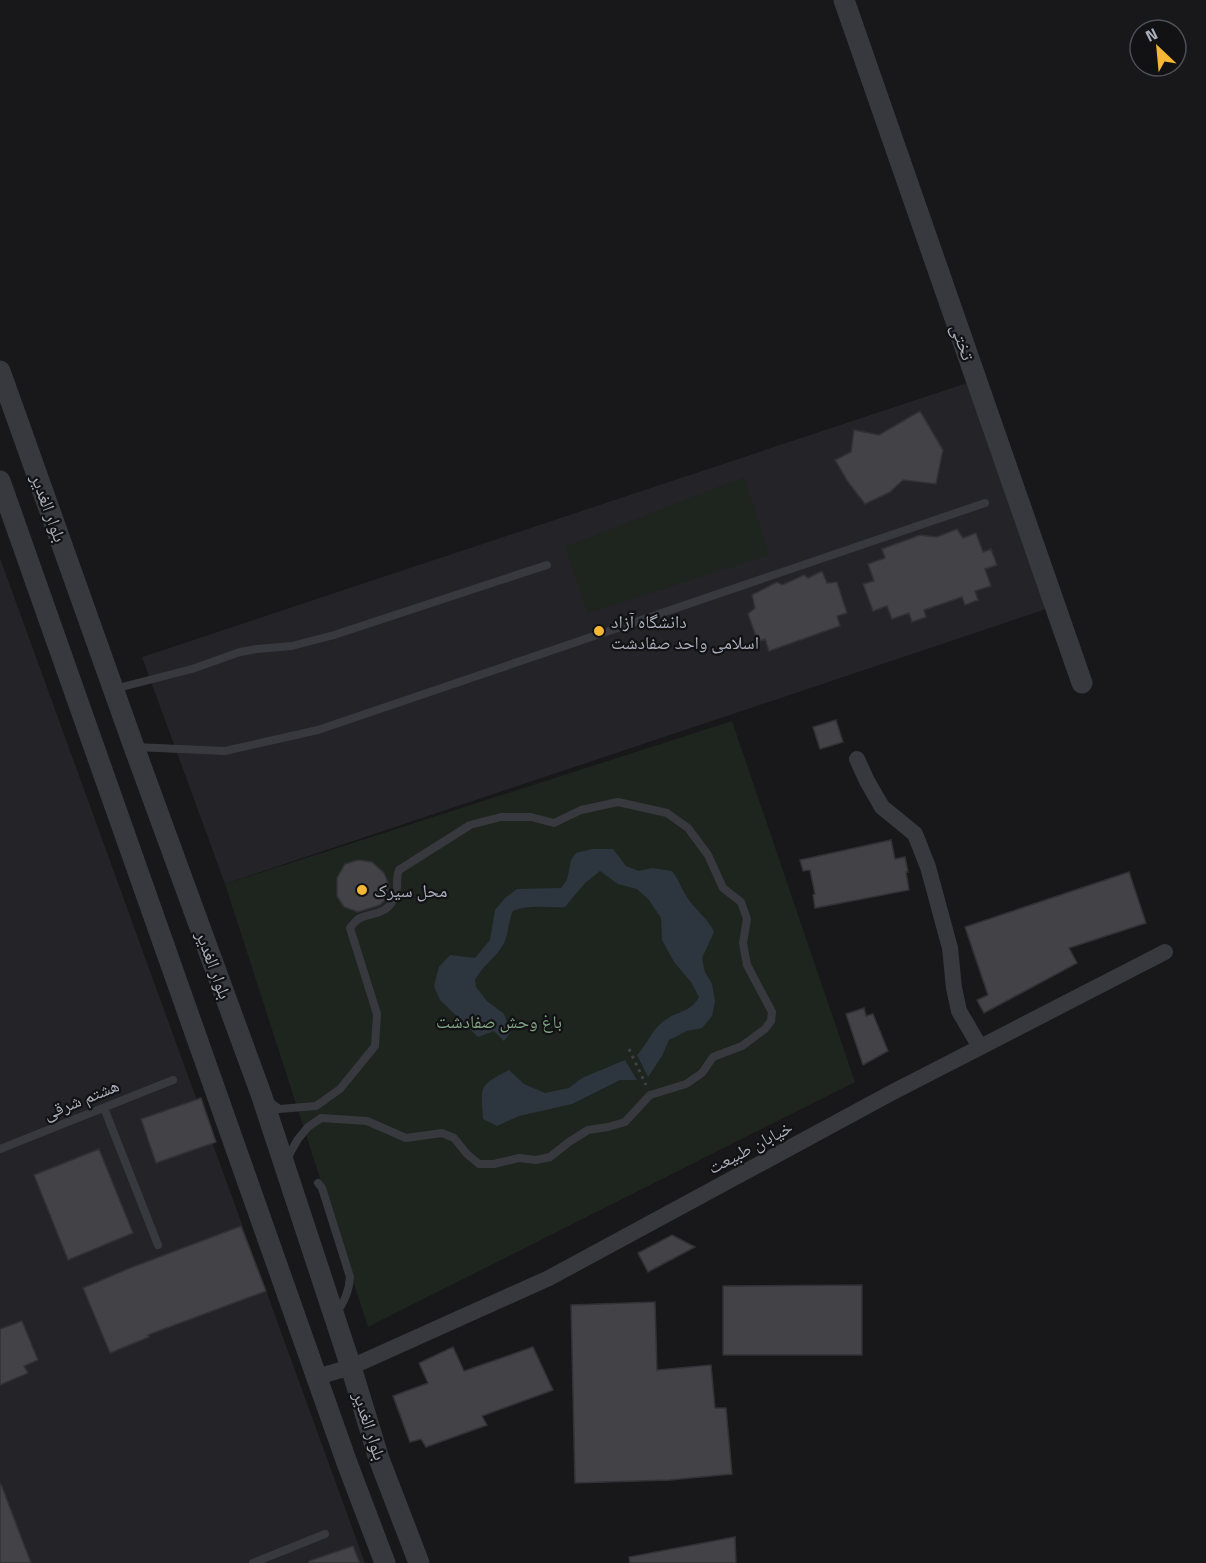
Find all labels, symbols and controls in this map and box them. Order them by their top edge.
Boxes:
north arrow [1128,18,1188,78]
text: N [1141,21,1162,48]
street label: تختی [944,320,982,364]
street label: بلوار الغدیر [24,469,74,546]
place label: دانشگاه آزاد اسلامی واحد صفادشت [611,608,759,656]
marker: دانشگاه آزاد اسلامی واحد صفادشت [592,624,606,638]
place label: محل سیرک [374,877,447,904]
marker: محل سیرک [355,883,369,897]
street label: بلوار الغدیر [189,926,239,1003]
park label: باغ وحش صفادشت [436,1008,562,1035]
street label: هشتم شرقی [39,1071,123,1127]
street label: خیابان طبیعت [703,1113,797,1181]
street label: بلوار الغدیر [346,1387,394,1464]

